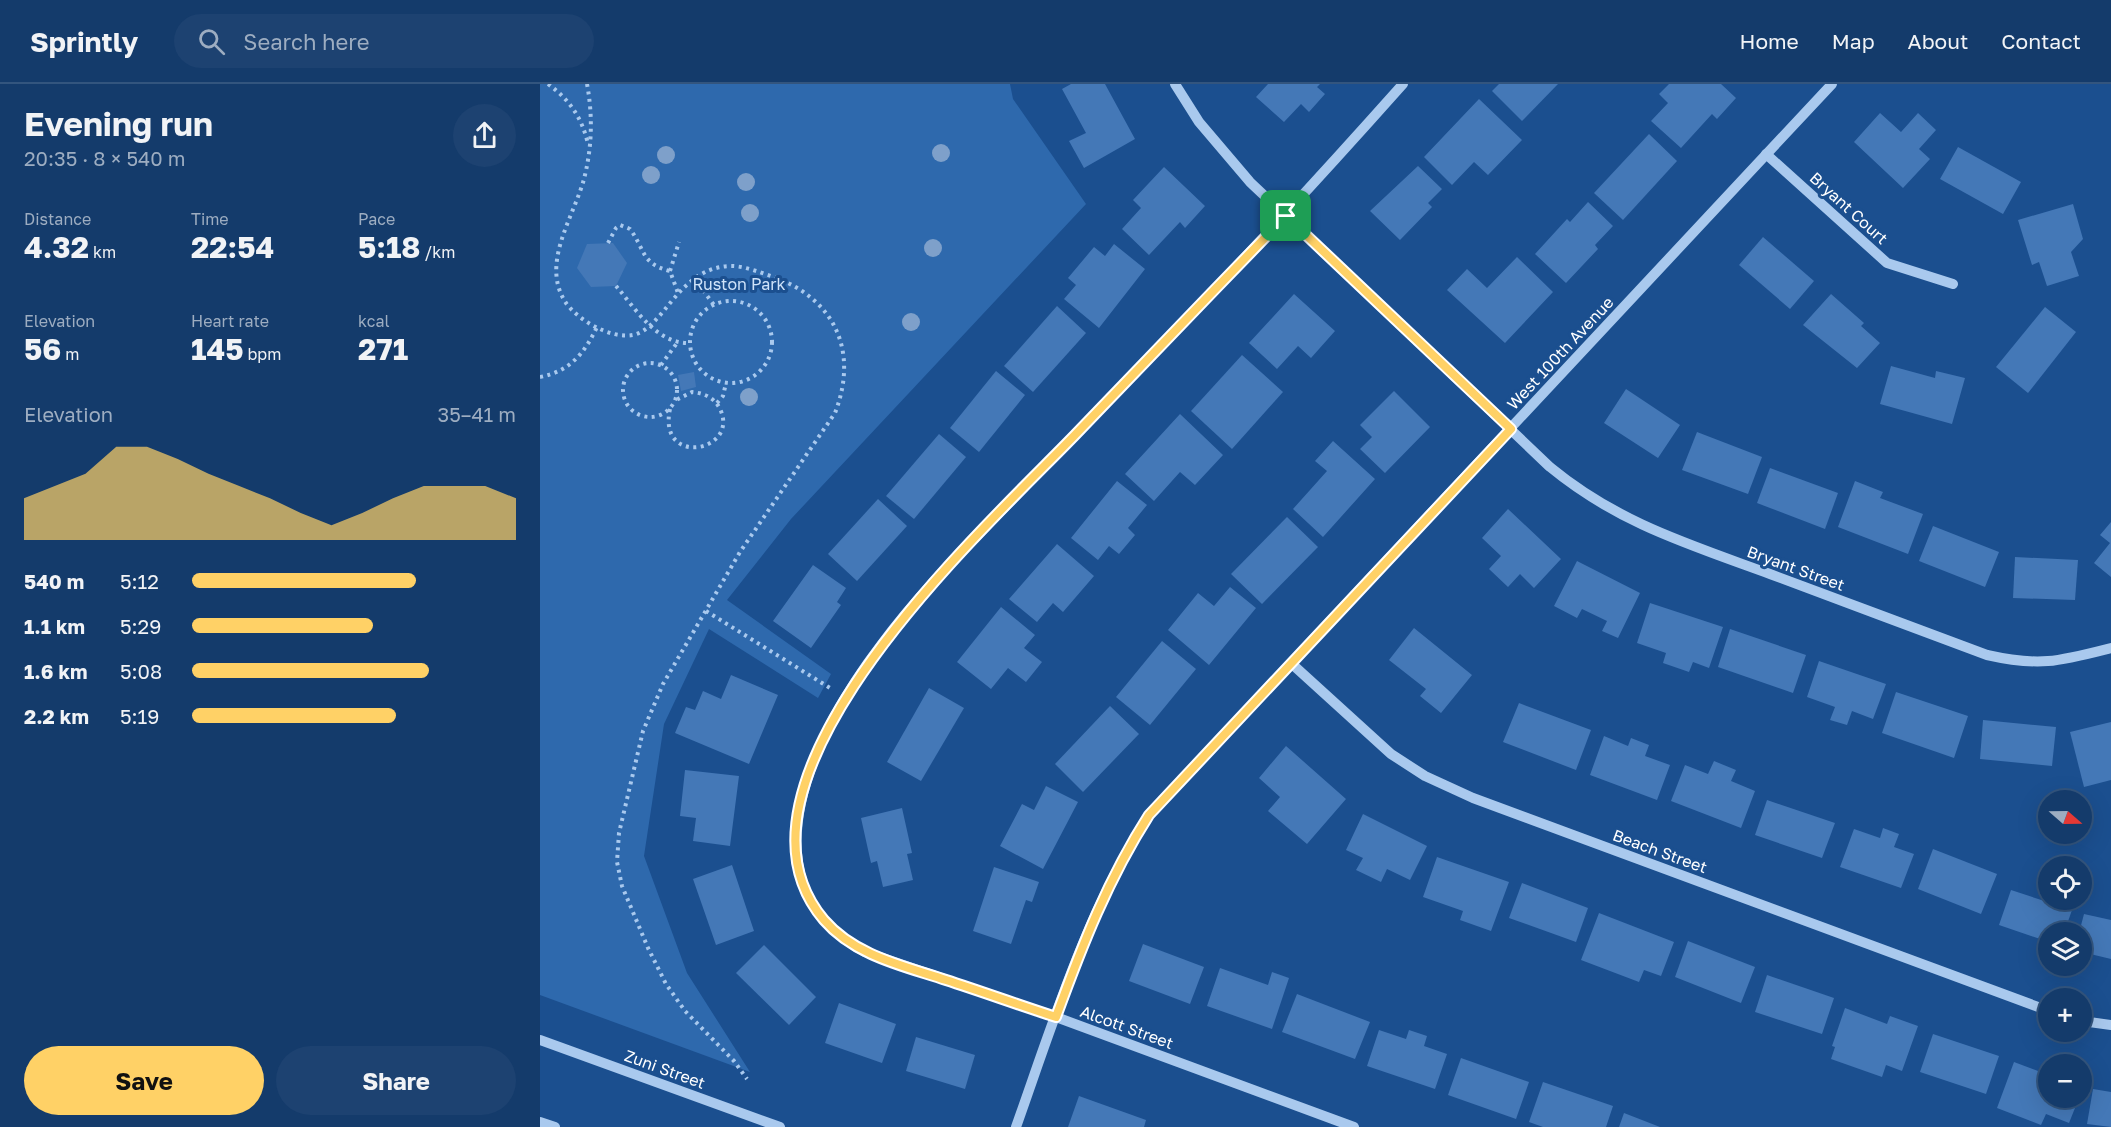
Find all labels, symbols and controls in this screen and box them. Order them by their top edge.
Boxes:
search box [174,14,594,68]
text: Sprintly [30,25,138,58]
icon: search [195,25,228,58]
text: Search here [243,28,369,55]
text: Home [1739,28,1799,54]
text: Map [1832,28,1875,54]
text: About [1908,28,1968,54]
text: Contact [2001,28,2081,54]
text: Evening run [24,104,213,143]
button: share [453,104,516,167]
text: 20:35 · 8 × 540 m [24,146,185,170]
street label: Bryant Court [1806,168,1892,248]
pin [1260,190,1311,241]
icon: arrive [1269,199,1302,232]
text: Distance [24,209,91,229]
text: Time [191,209,229,229]
text: Pace [358,209,395,229]
text: 4.32 [24,229,89,265]
text: 22:54 [191,229,274,265]
text: 5:18 [358,229,421,265]
text: km [89,242,116,262]
text: /km [421,242,455,262]
park label: Ruston Park [692,274,786,294]
street label: West 100th Avenue [1502,292,1618,414]
text: Elevation [24,311,95,331]
text: Heart rate [191,311,269,331]
text: kcal [358,311,390,331]
text: 56 [24,331,61,367]
text: 145 [191,331,244,367]
text: 271 [358,331,408,367]
text: m [61,344,80,364]
text: bpm [244,344,281,364]
text: Elevation [24,402,113,426]
text: 35–41 m [438,402,516,426]
street label: Bryant Street [1744,541,1848,595]
text: 540 m [24,569,84,593]
text: 5:12 [120,569,159,593]
text: 1.1 km [24,614,85,638]
text: 5:29 [120,614,161,638]
text: 1.6 km [24,659,88,683]
text: 5:08 [120,659,162,683]
text: 2.2 km [24,704,89,728]
text: 5:19 [120,704,159,728]
north arrow [2038,790,2092,844]
map controls [2038,790,2092,1108]
street label: Beach Street [1610,825,1710,877]
button: locate [2038,856,2092,910]
button: layers [2038,922,2092,976]
button: + [2038,988,2092,1042]
street label: Alcott Street [1078,1001,1176,1053]
street label: Zuni Street [622,1045,708,1093]
button: Save [24,1046,264,1115]
button: Share [276,1046,516,1115]
button: − [2038,1054,2092,1108]

